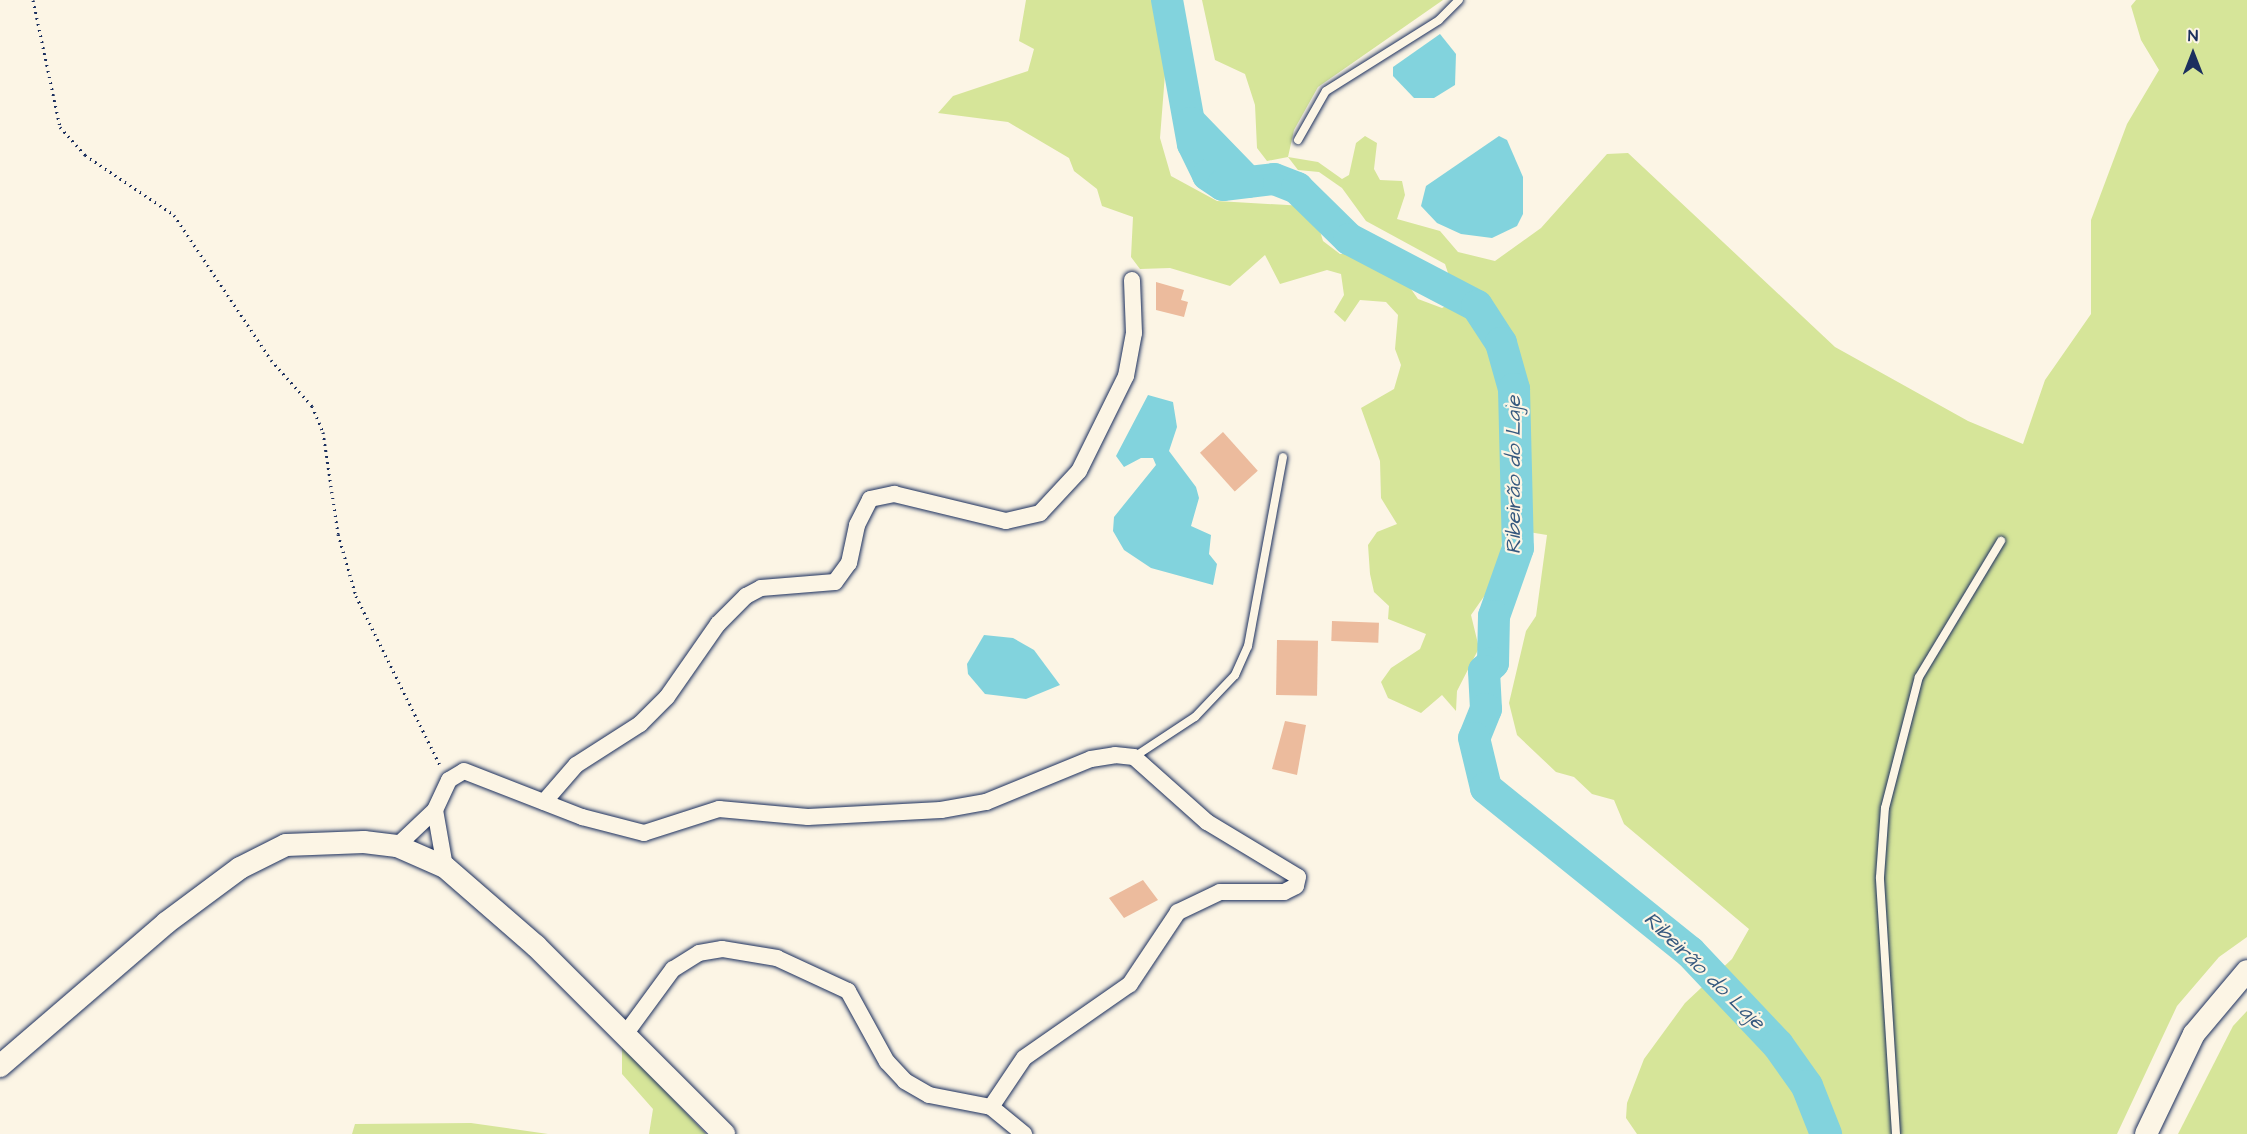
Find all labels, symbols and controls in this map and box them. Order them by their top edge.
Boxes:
north arrow [2163,24,2223,84]
text: N [2188,25,2198,47]
water label: Ribeirão do Laje [1501,396,1527,554]
water label: Ribeirão do Laje [1638,907,1770,1035]

